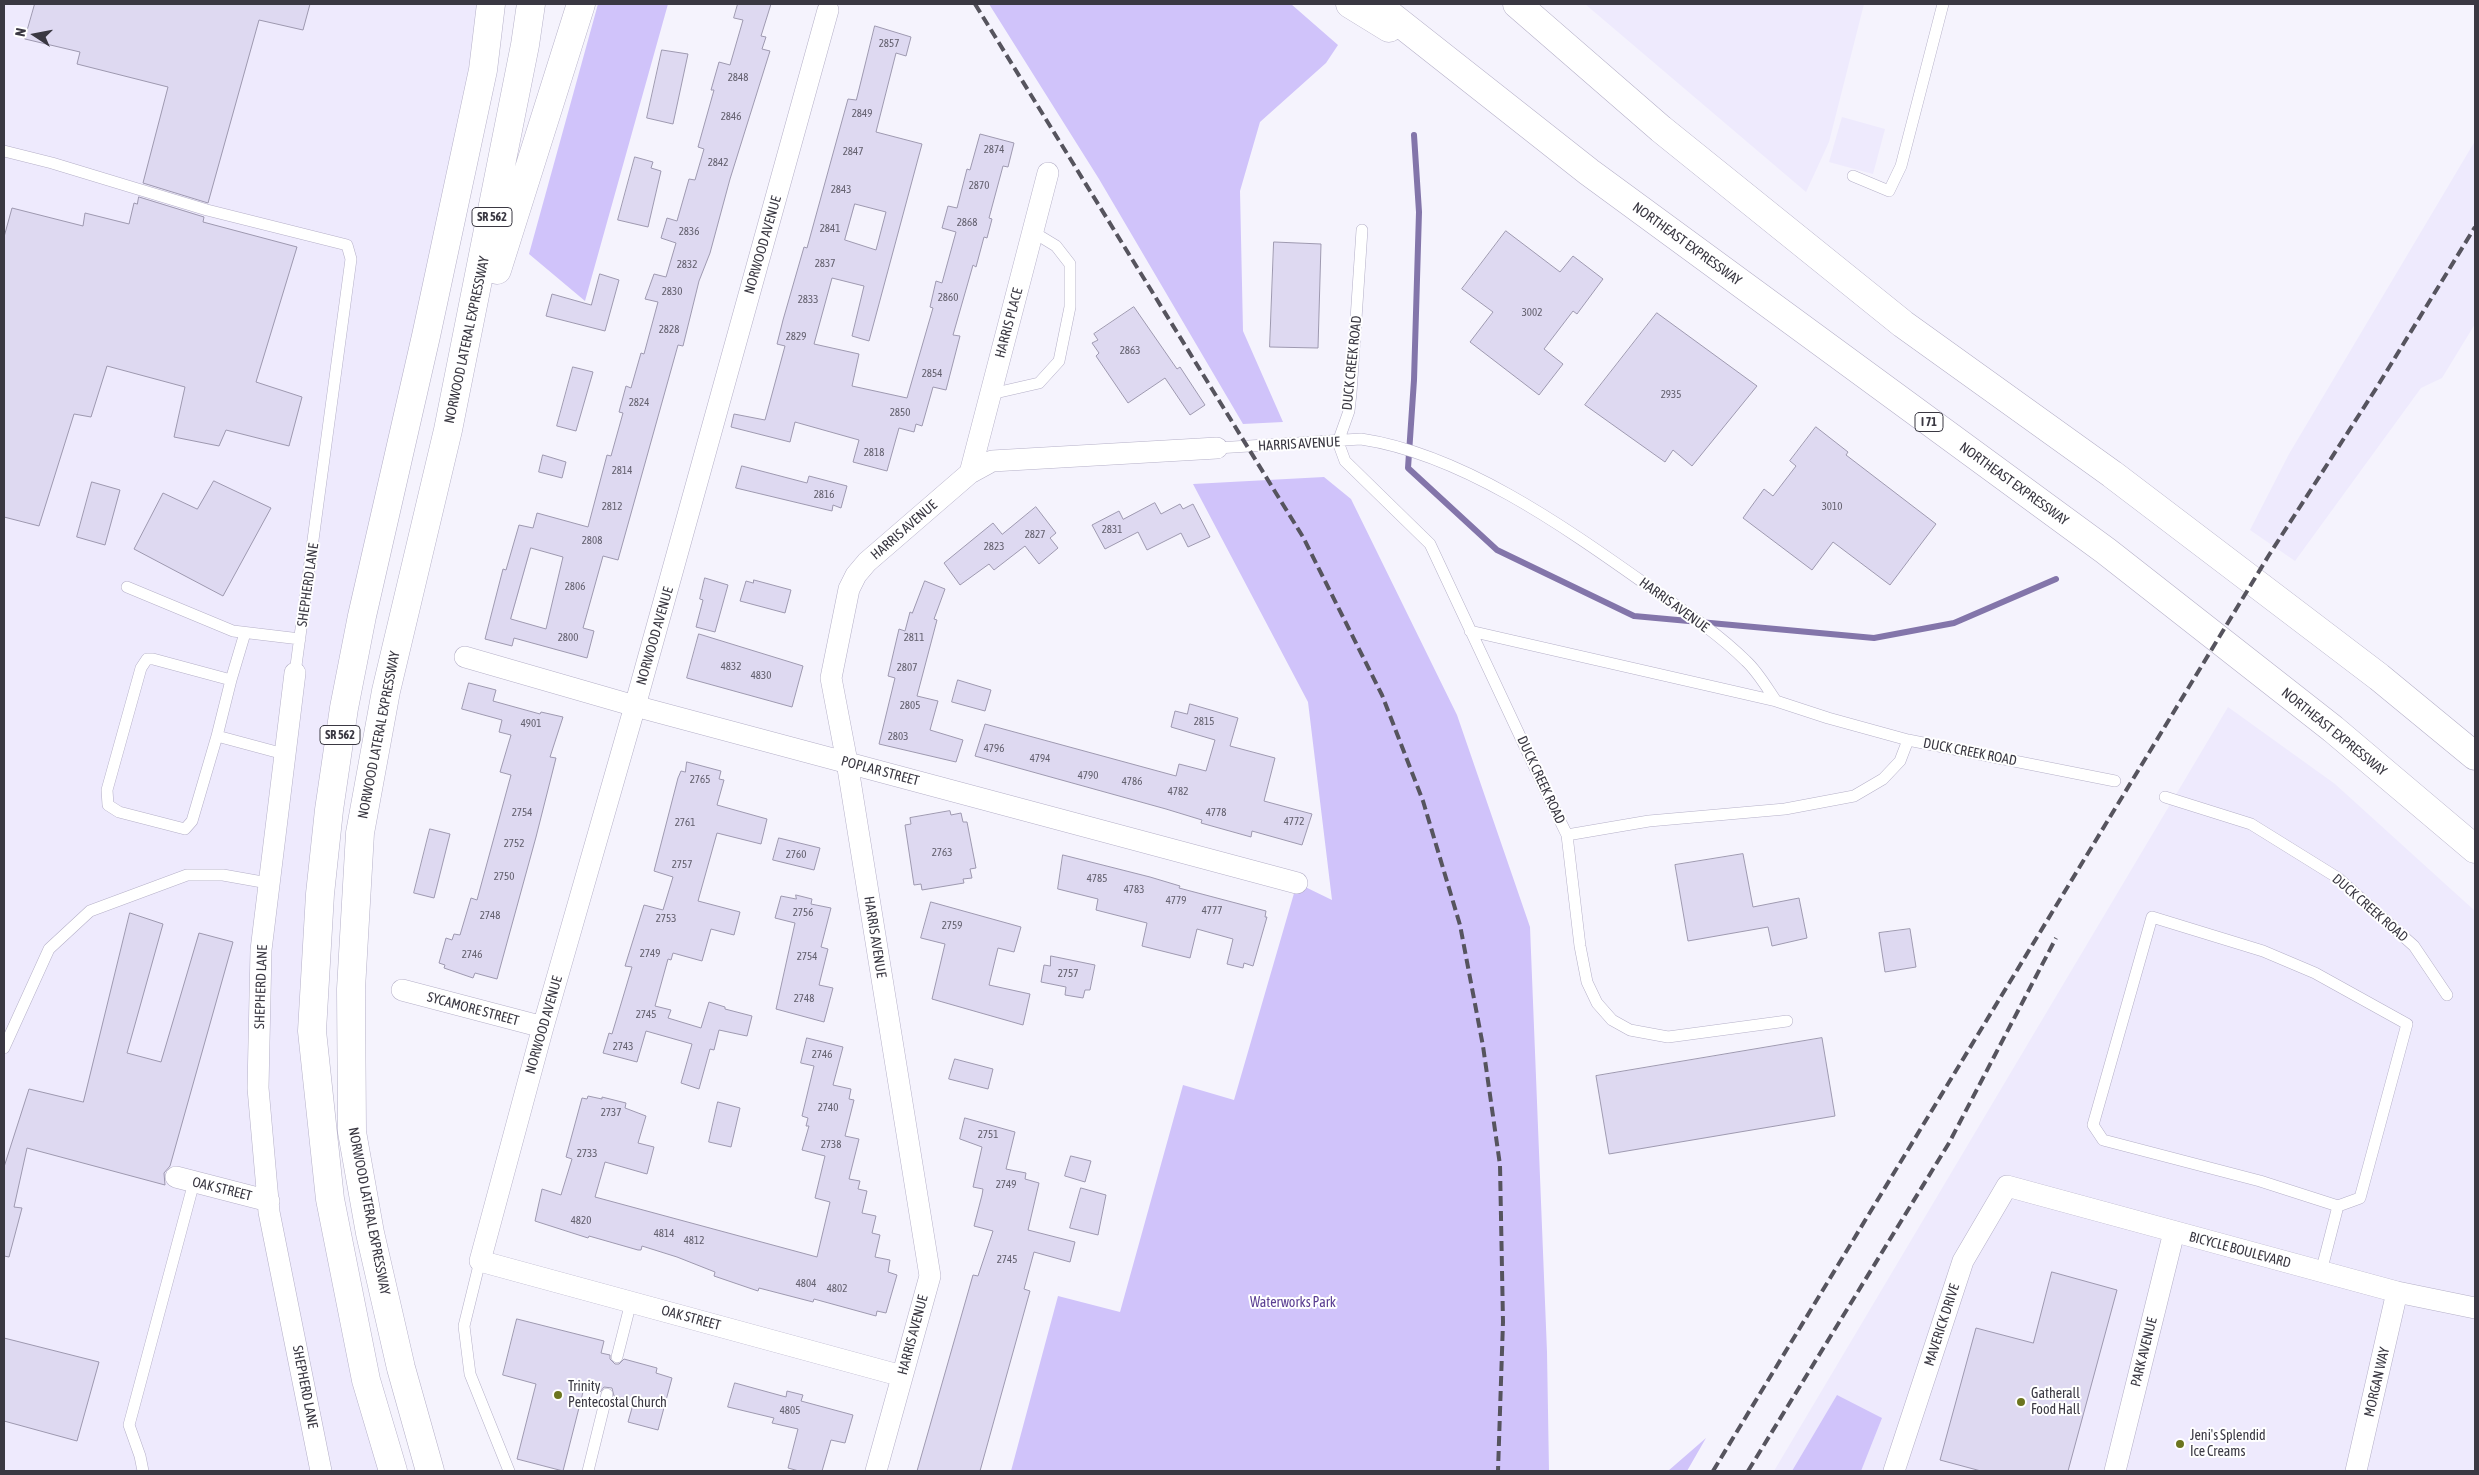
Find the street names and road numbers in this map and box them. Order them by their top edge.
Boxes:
street label: NORWOOD AVENUE [741,194,785,296]
street label: NORTHEAST EXPRESSWAY [1629,199,1745,289]
road number: SR 562 [472,208,512,226]
street label: NORWOOD LATERAL EXPRESSWAY [441,255,493,425]
street label: HARRIS PLACE [992,286,1026,360]
street label: DUCK CREEK ROAD [1339,315,1365,411]
road number: I 71 [1915,412,1943,432]
street label: HARRIS AVENUE [1257,433,1341,455]
street label: NORTHEAST EXPRESSWAY [1956,439,2072,529]
street label: HARRIS AVENUE [867,497,941,563]
street label: SHEPHERD LANE [294,542,322,628]
street label: HARRIS AVENUE [1636,574,1712,636]
street label: NORWOOD AVENUE [633,585,677,687]
street label: NORWOOD LATERAL EXPRESSWAY [354,650,404,820]
street label: NORTHEAST EXPRESSWAY [2278,684,2390,780]
road number: SR 562 [320,726,360,744]
street label: DUCK CREEK ROAD [1513,733,1569,827]
street label: DUCK CREEK ROAD [1922,735,2018,769]
street label: POPLAR STREET [839,753,921,789]
street label: DUCK CREEK ROAD [2329,871,2411,945]
street label: HARRIS AVENUE [860,895,890,979]
street label: SHEPHERD LANE [251,945,271,1029]
street label: NORWOOD AVENUE [522,974,566,1076]
street label: SYCAMORE STREET [425,989,521,1029]
street label: NORWOOD LATERAL EXPRESSWAY [344,1126,394,1296]
street label: OAK STREET [190,1173,254,1205]
street label: BICYCLE BOULEVARD [2187,1228,2293,1272]
street label: MAVERICK DRIVE [1921,1282,1963,1368]
street label: HARRIS AVENUE [894,1293,932,1377]
street label: OAK STREET [659,1302,723,1334]
street label: PARK AVENUE [2127,1316,2161,1388]
street label: SHEPHERD LANE [289,1344,321,1430]
street label: MORGAN WAY [2361,1345,2393,1419]

